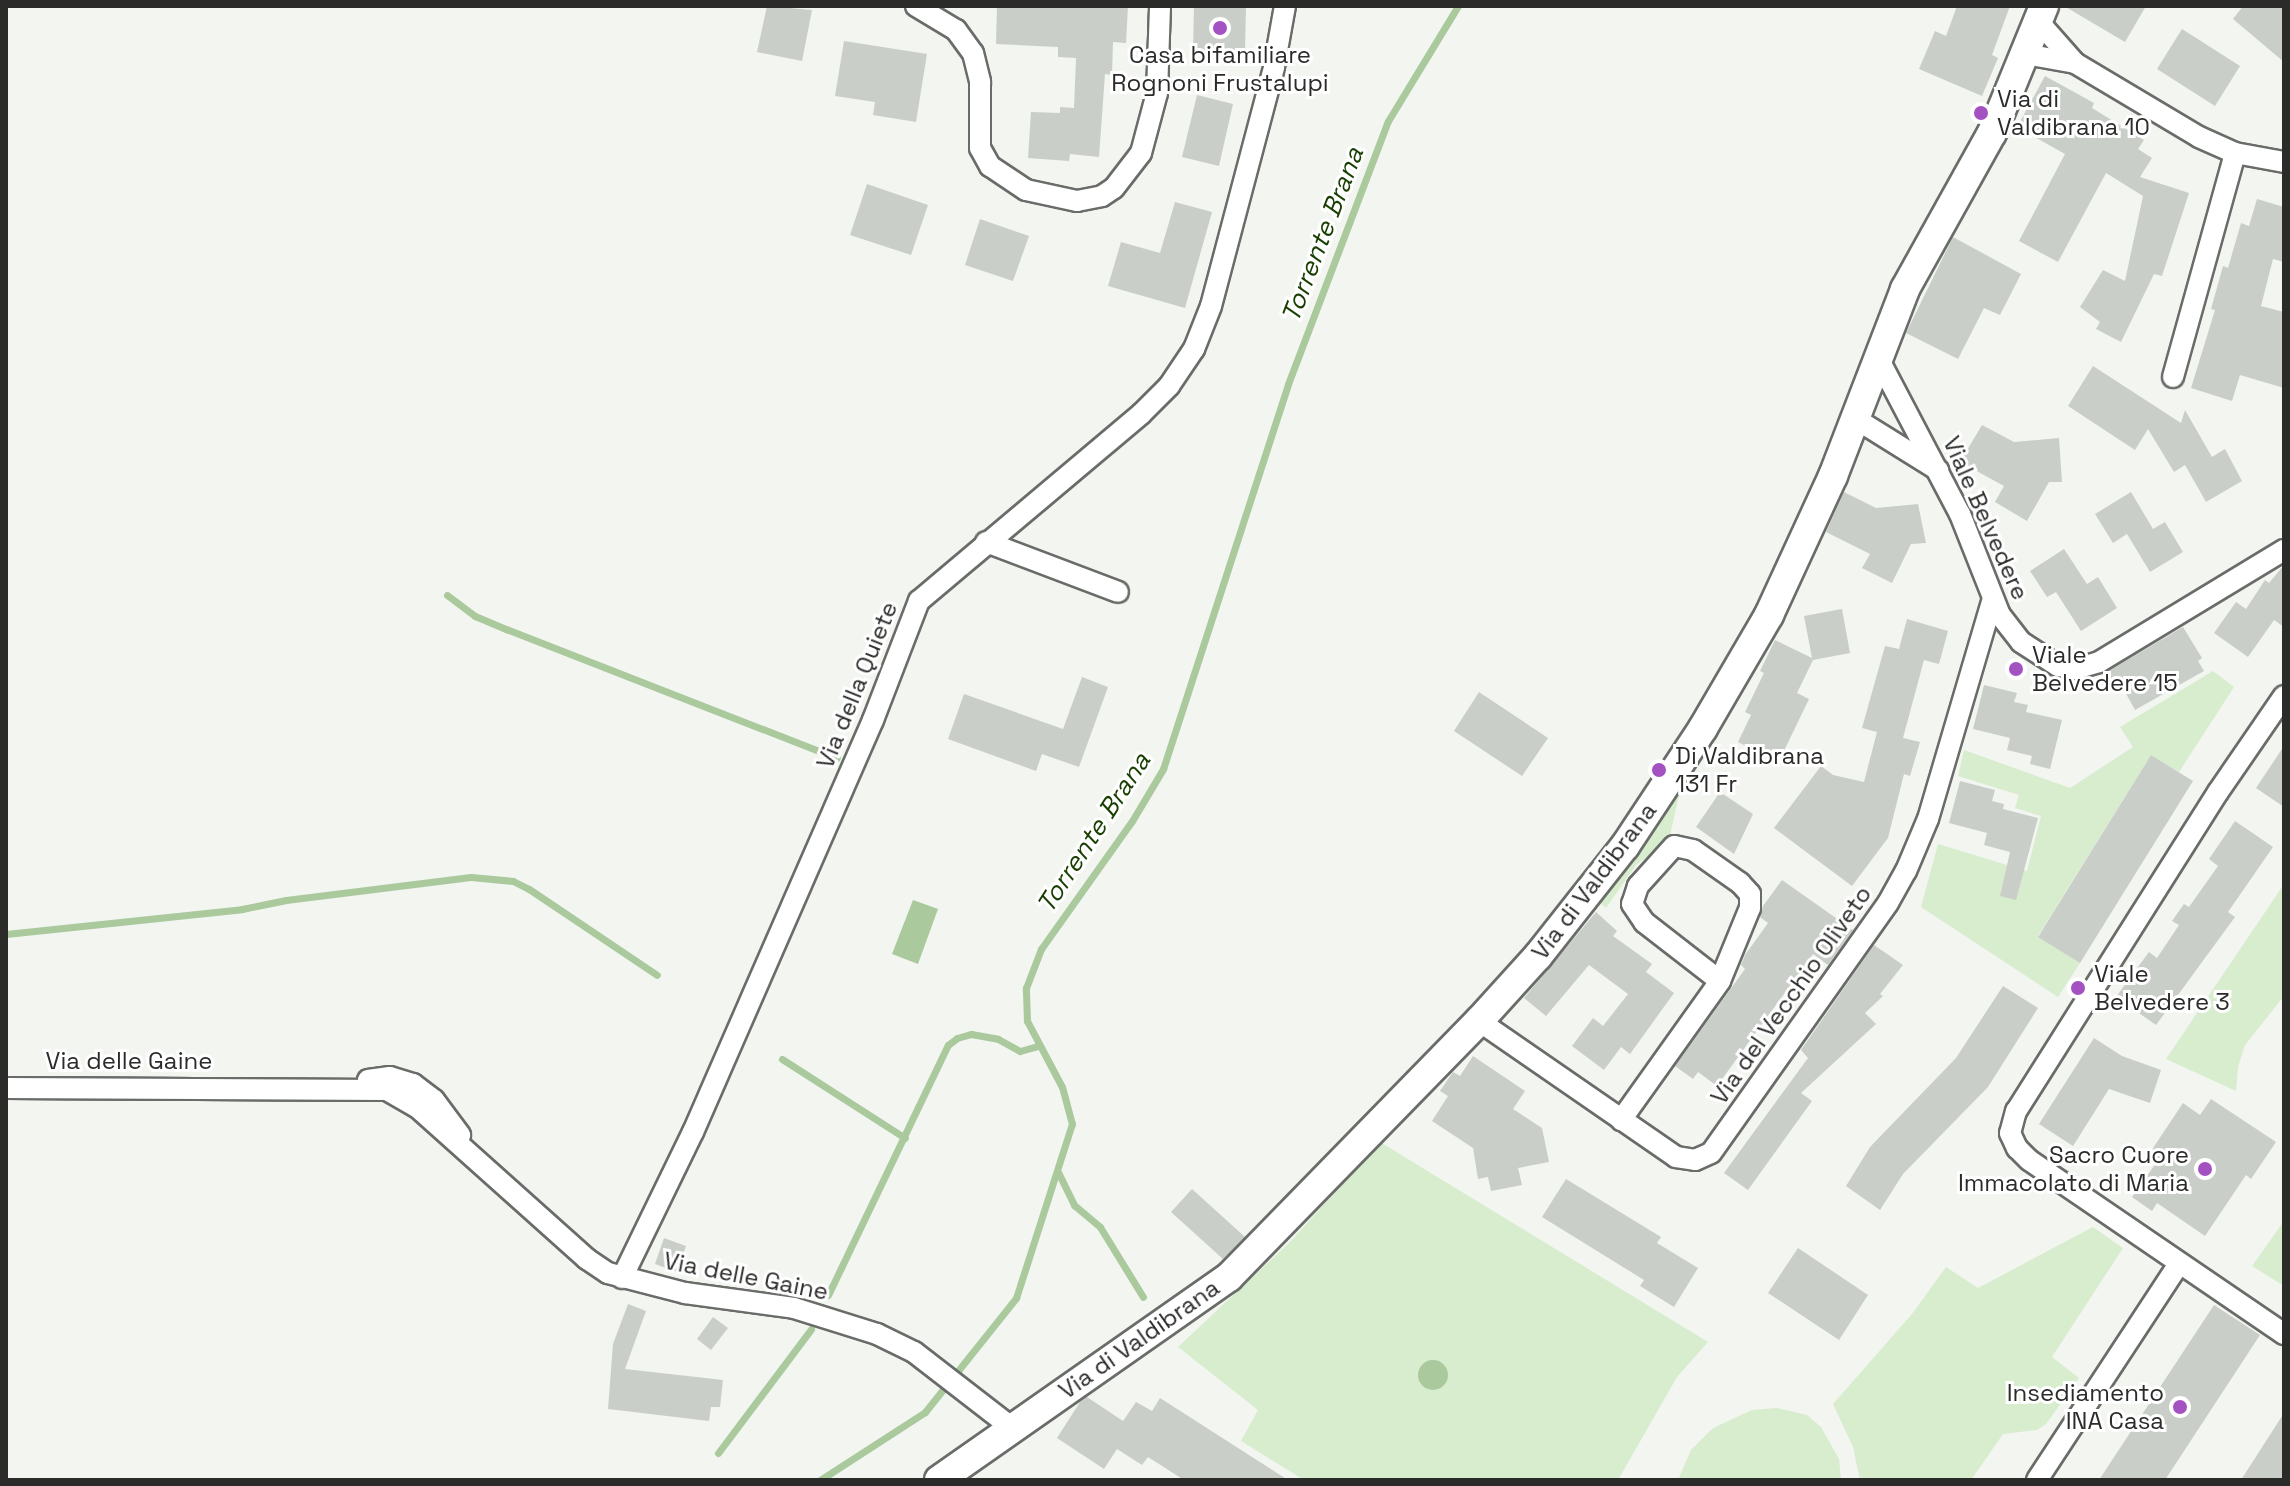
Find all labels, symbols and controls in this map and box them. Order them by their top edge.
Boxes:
marker: Casa bifamiliare Rognoni Frustalupi [1211,19,1229,37]
place label: Casa bifamiliare Rognoni Frustalupi [1111,41,1329,97]
place label: Via di Valdibrana 10 [1997,85,2150,141]
marker: Via di Valdibrana 10 [1972,104,1990,122]
water label: Torrente Brana [1275,143,1371,327]
street label: Viale Belvedere [1937,432,2035,604]
street label: Via della Quiete [810,597,904,773]
place label: Viale Belvedere 15 [2032,641,2178,697]
marker: Viale Belvedere 15 [2007,660,2025,678]
place label: Di Valdibrana 131 Fr [1675,742,1824,798]
water label: Torrente Brana [1031,747,1157,919]
marker: Di Valdibrana 131 Fr [1650,761,1668,779]
street label: Via di Valdibrana [1525,797,1663,965]
street label: Via del Vecchio Oliveto [1705,880,1877,1110]
place label: Viale Belvedere 3 [2094,960,2230,1016]
marker: Viale Belvedere 3 [2069,979,2087,997]
street label: Via delle Gaine [46,1047,212,1075]
place label: Sacro Cuore Immacolato di Maria [1958,1141,2189,1197]
marker: Sacro Cuore Immacolato di Maria [2196,1160,2214,1178]
street label: Via delle Gaine [661,1246,831,1306]
street label: Via di Valdibrana [1053,1273,1225,1405]
place label: Insediamento INA Casa [2007,1379,2164,1435]
marker: Insediamento INA Casa [2171,1398,2189,1416]

